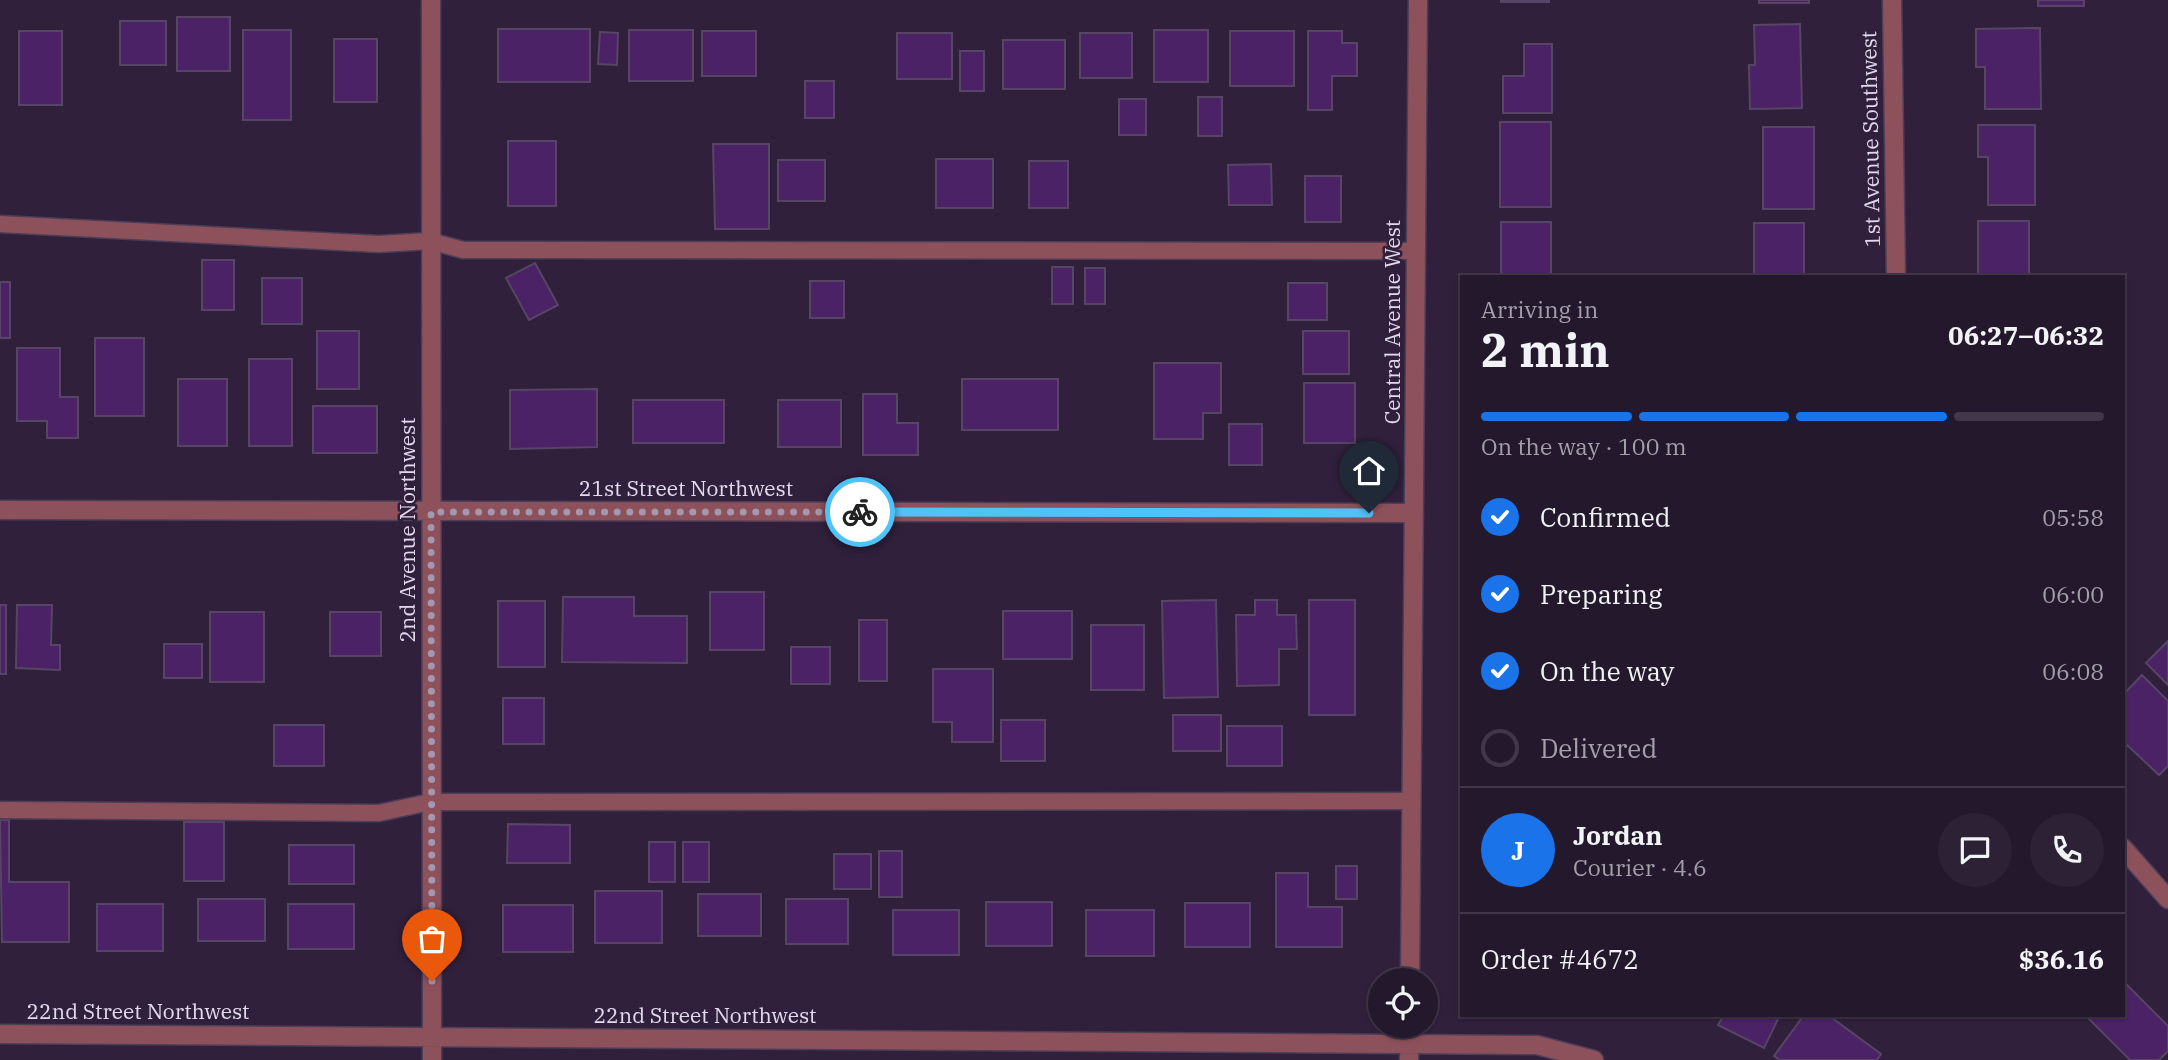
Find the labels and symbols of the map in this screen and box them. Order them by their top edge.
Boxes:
street label: 1st Avenue Southwest [1854,31,1886,247]
street label: Central Avenue West [1378,220,1406,424]
street label: 2nd Avenue Northwest [393,417,421,643]
pin [1339,441,1399,513]
street label: 21st Street Northwest [579,474,793,502]
courier [825,477,895,547]
pin [402,909,462,981]
street label: 22nd Street Northwest [27,997,249,1025]
street label: 22nd Street Northwest [594,1001,816,1029]

